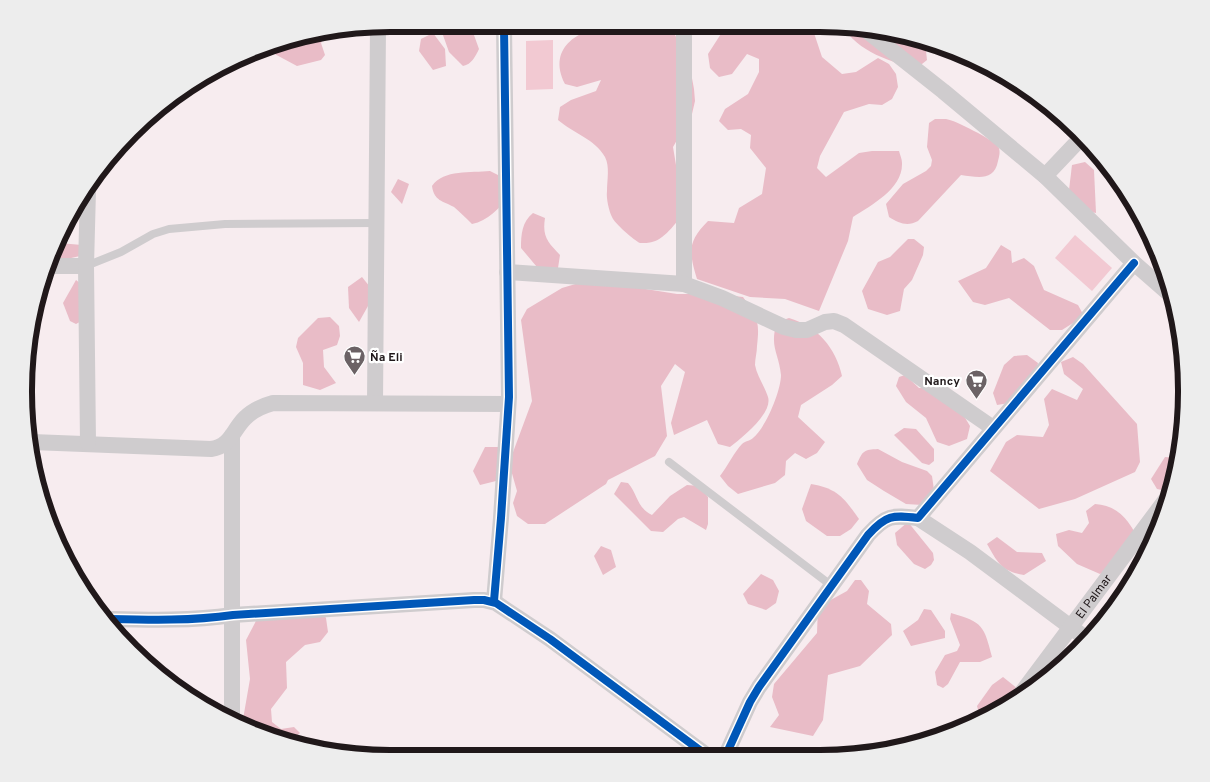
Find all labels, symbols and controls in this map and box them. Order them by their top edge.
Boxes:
supermarket icon: Ña Eli [342,345,366,376]
place label: Ña Eli [370,350,403,366]
supermarket icon: Nancy [964,369,988,400]
place label: Nancy [924,374,960,390]
street label: El Palmar [1073,571,1116,622]

